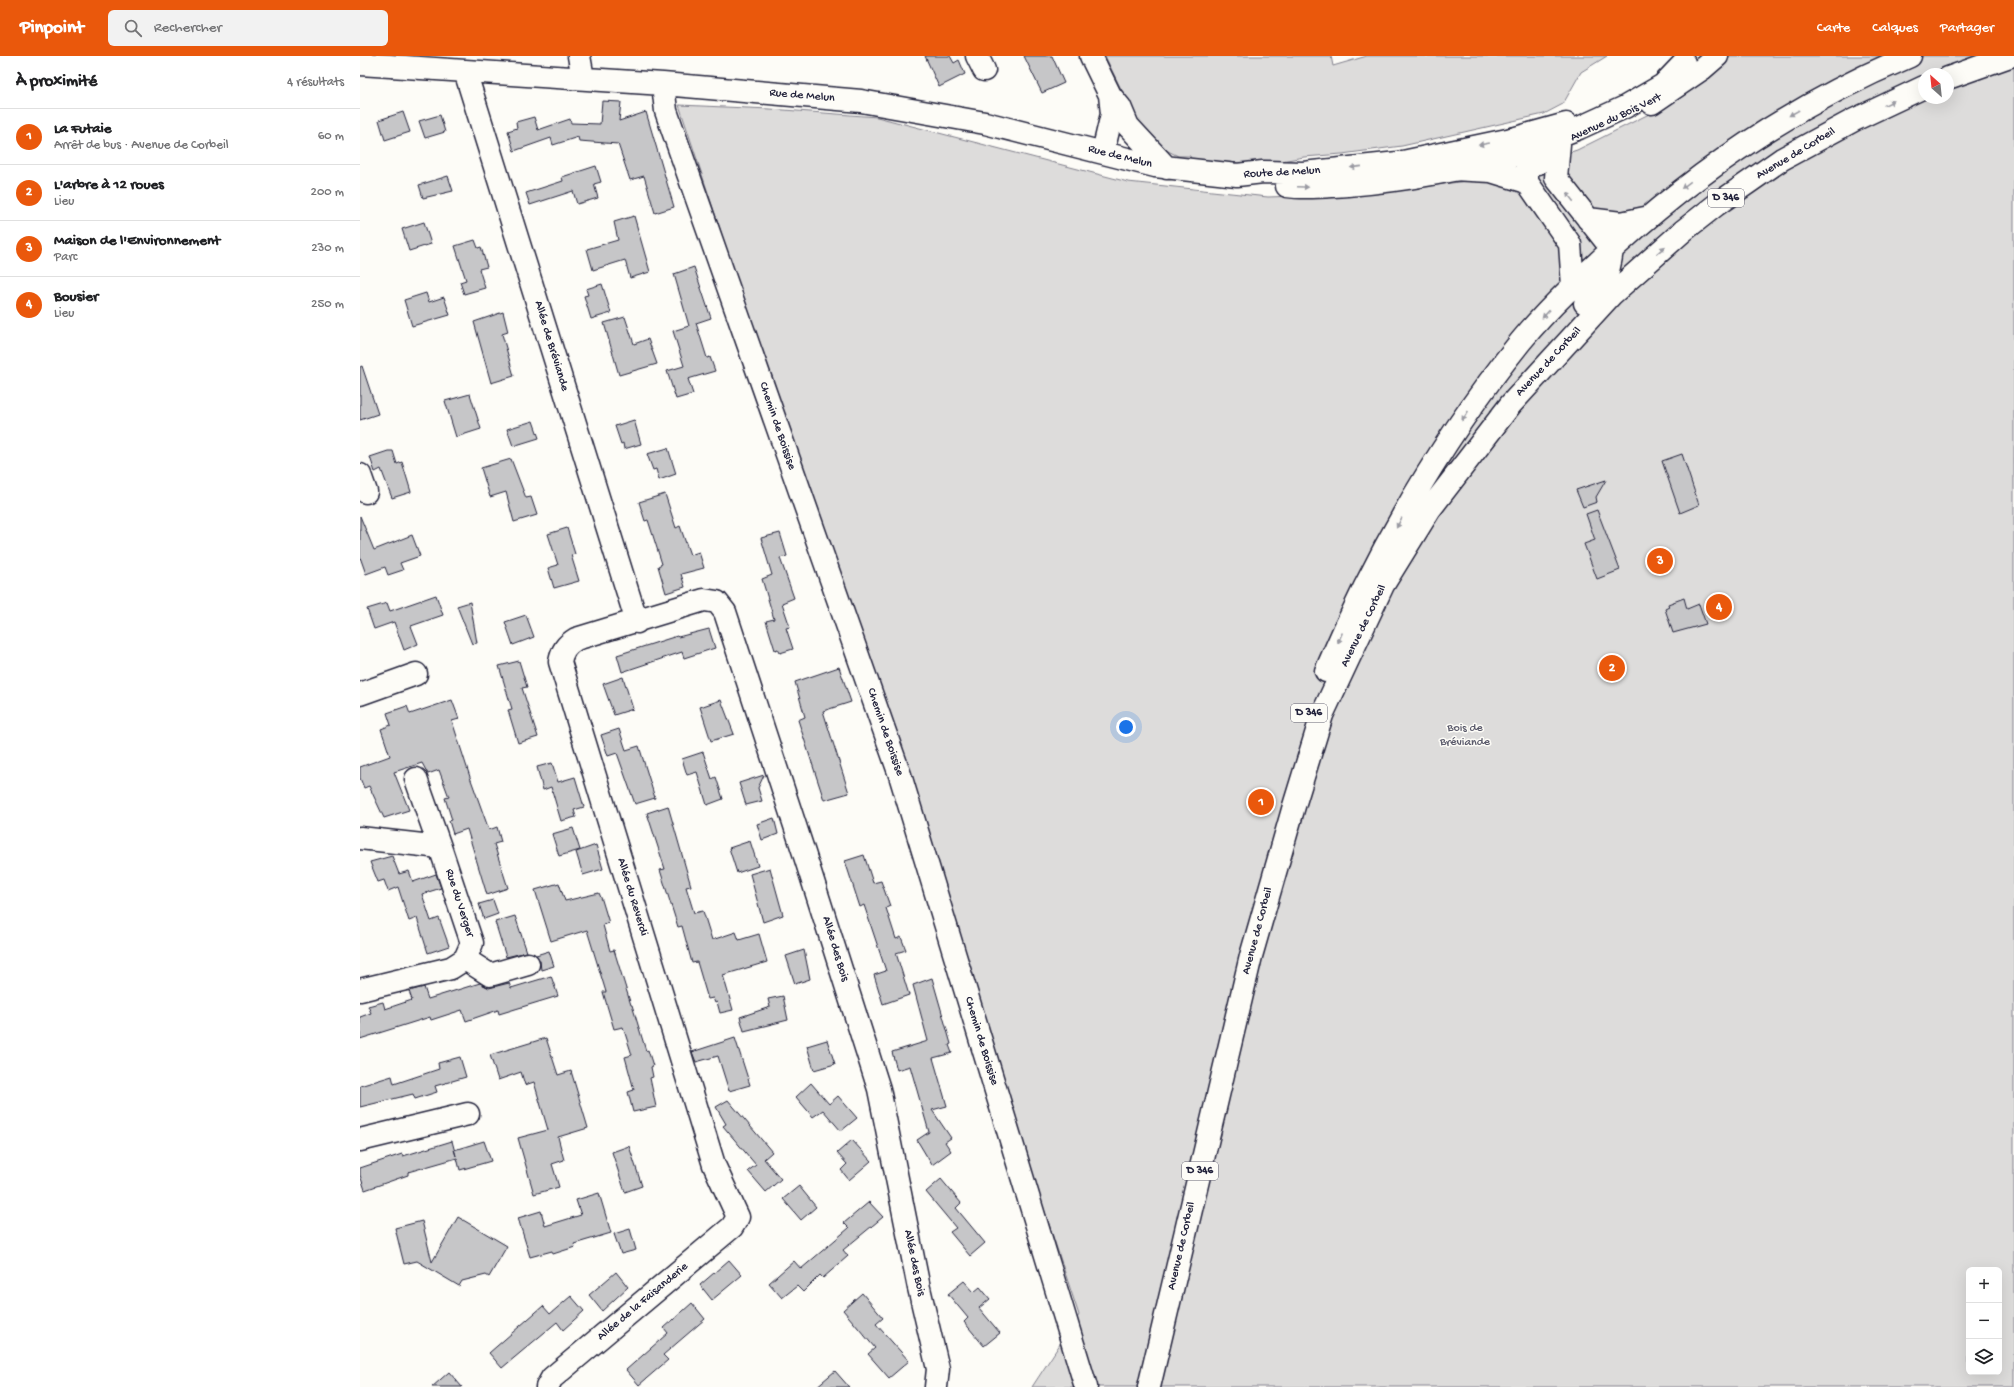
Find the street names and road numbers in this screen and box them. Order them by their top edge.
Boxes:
street label: Rue de Melun [769,86,836,106]
street label: Avenue du Bois Vert [1568,90,1665,145]
street label: Avenue de Corbeil [1754,125,1838,183]
street label: Rue de Melun [1087,142,1154,172]
street label: Route de Melun [1243,164,1321,182]
road number: D 346 [1708,189,1744,207]
street label: Allée de Bréviande [531,299,572,394]
street label: Avenue de Corbeil [1513,324,1585,400]
street label: Chemin de Boissise [755,380,799,472]
street label: Avenue de Corbeil [1338,582,1390,669]
street label: Chemin de Boissise [863,686,907,778]
road number: D 346 [1291,704,1327,722]
street label: Allée du Reverdi [613,856,651,938]
street label: Rue du Verger [441,867,477,941]
street label: Avenue de Corbeil [1240,885,1276,976]
street label: Allée des Bois [818,915,852,984]
street label: Chemin de Boissise [961,995,1001,1088]
road number: D 346 [1182,1162,1218,1180]
street label: Avenue de Corbeil [1165,1200,1199,1291]
street label: Allée des Bois [900,1229,928,1298]
street label: Allée de la Faisanderie [595,1259,692,1344]

